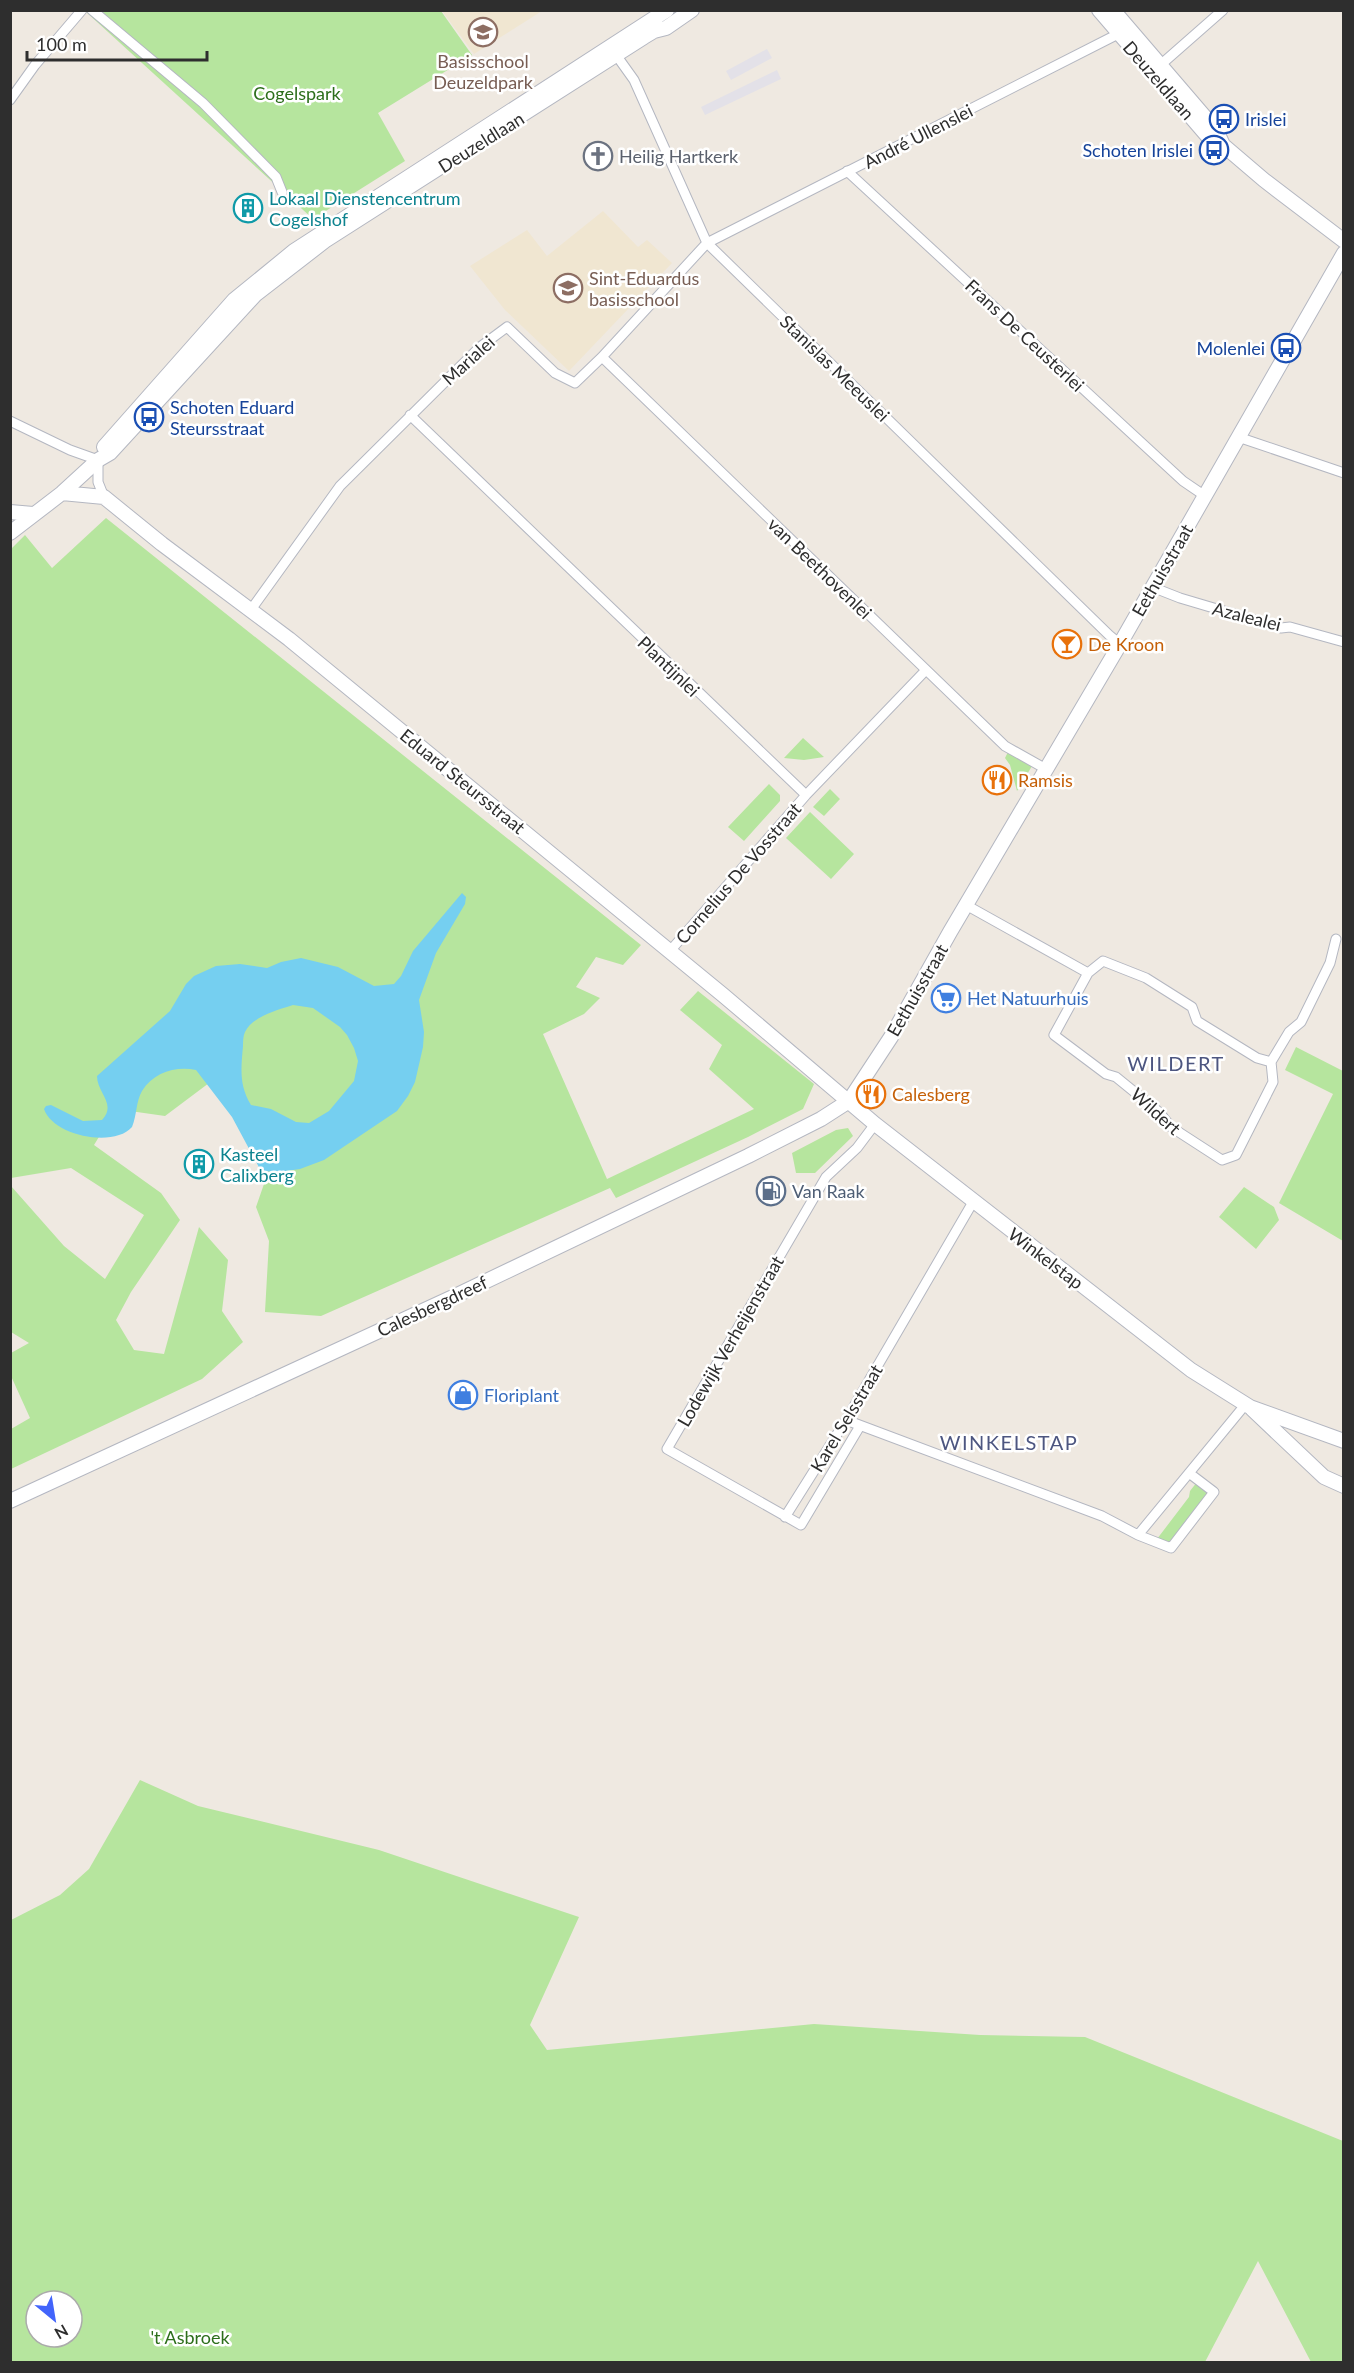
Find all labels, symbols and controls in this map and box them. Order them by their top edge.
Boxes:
school or university icon: Basisschool Deuzeldpark [467,16,499,48]
scale bar [27,24,207,62]
text: 100 m [36,33,87,55]
street label: Deuzeldlaan [1119,36,1199,124]
place label: Basisschool Deuzeldpark [433,50,534,93]
park label: Cogelspark [253,82,342,104]
street label: André Ullenslei [860,99,976,173]
bus stop icon: Irislei [1208,103,1240,135]
street label: Deuzeldlaan [434,107,528,177]
place label: Irislei [1245,108,1287,130]
bus stop icon: Schoten Irislei [1198,134,1230,166]
place label: Schoten Irislei [1082,139,1193,161]
church icon: Heilig Hartkerk [582,140,614,172]
place label: Heilig Hartkerk [619,145,739,167]
place label: Lokaal Dienstencentrum Cogelshof [269,187,461,230]
building icon: Lokaal Dienstencentrum Cogelshof [232,192,264,224]
place label: Sint-Eduardus basisschool [589,267,699,310]
school or university icon: Sint-Eduardus basisschool [552,272,584,304]
street label: Frans De Ceusterlei [961,274,1089,396]
street label: Stanislas Meeuslei [776,310,894,426]
street label: Marialei [437,331,499,389]
bus stop icon: Molenlei [1270,332,1302,364]
place label: Molenlei [1196,337,1265,359]
place label: Schoten Eduard Steursstraat [170,396,294,439]
bus stop icon: Schoten Eduard Steursstraat [133,401,165,433]
street label: van Beethovenlei [763,513,877,623]
street label: Eethuisstraat [1127,519,1198,620]
street label: Azalealei [1210,597,1284,635]
bar icon: De Kroon [1051,628,1083,660]
street label: Plantijnlei [634,631,704,701]
place label: De Kroon [1088,633,1164,655]
street label: Eduard Steursstraat [396,724,530,838]
restaurant icon: Ramsis [981,764,1013,796]
place label: Ramsis [1018,769,1073,791]
street label: Cornelius De Vosstraat [671,797,806,948]
street label: Eethuisstraat [882,939,953,1040]
supermarket icon: Het Natuurhuis [930,982,962,1014]
place label: Het Natuurhuis [967,987,1089,1009]
district label: WILDERT [1127,1051,1225,1075]
restaurant icon: Calesberg [855,1078,887,1110]
place label: Calesberg [892,1083,970,1105]
street label: Wildert [1126,1083,1186,1140]
place label: Kasteel Calixberg [220,1143,294,1186]
building icon: Kasteel Calixberg [183,1148,215,1180]
fuel station icon: Van Raak [755,1175,787,1207]
place label: Van Raak [792,1180,865,1202]
street label: Winkelstap [1004,1223,1088,1293]
street label: Lodewijk Verheijenstraat [672,1251,788,1430]
street label: Calesbergdreef [373,1271,491,1341]
street label: Karel Selsstraat [805,1360,887,1476]
shop icon: Floriplant [447,1379,479,1411]
place label: Floriplant [484,1384,560,1406]
district label: WINKELSTAP [940,1430,1078,1454]
north arrow [24,2289,84,2349]
text: N [52,2321,72,2344]
park label: 't Asbroek [150,2326,230,2348]

